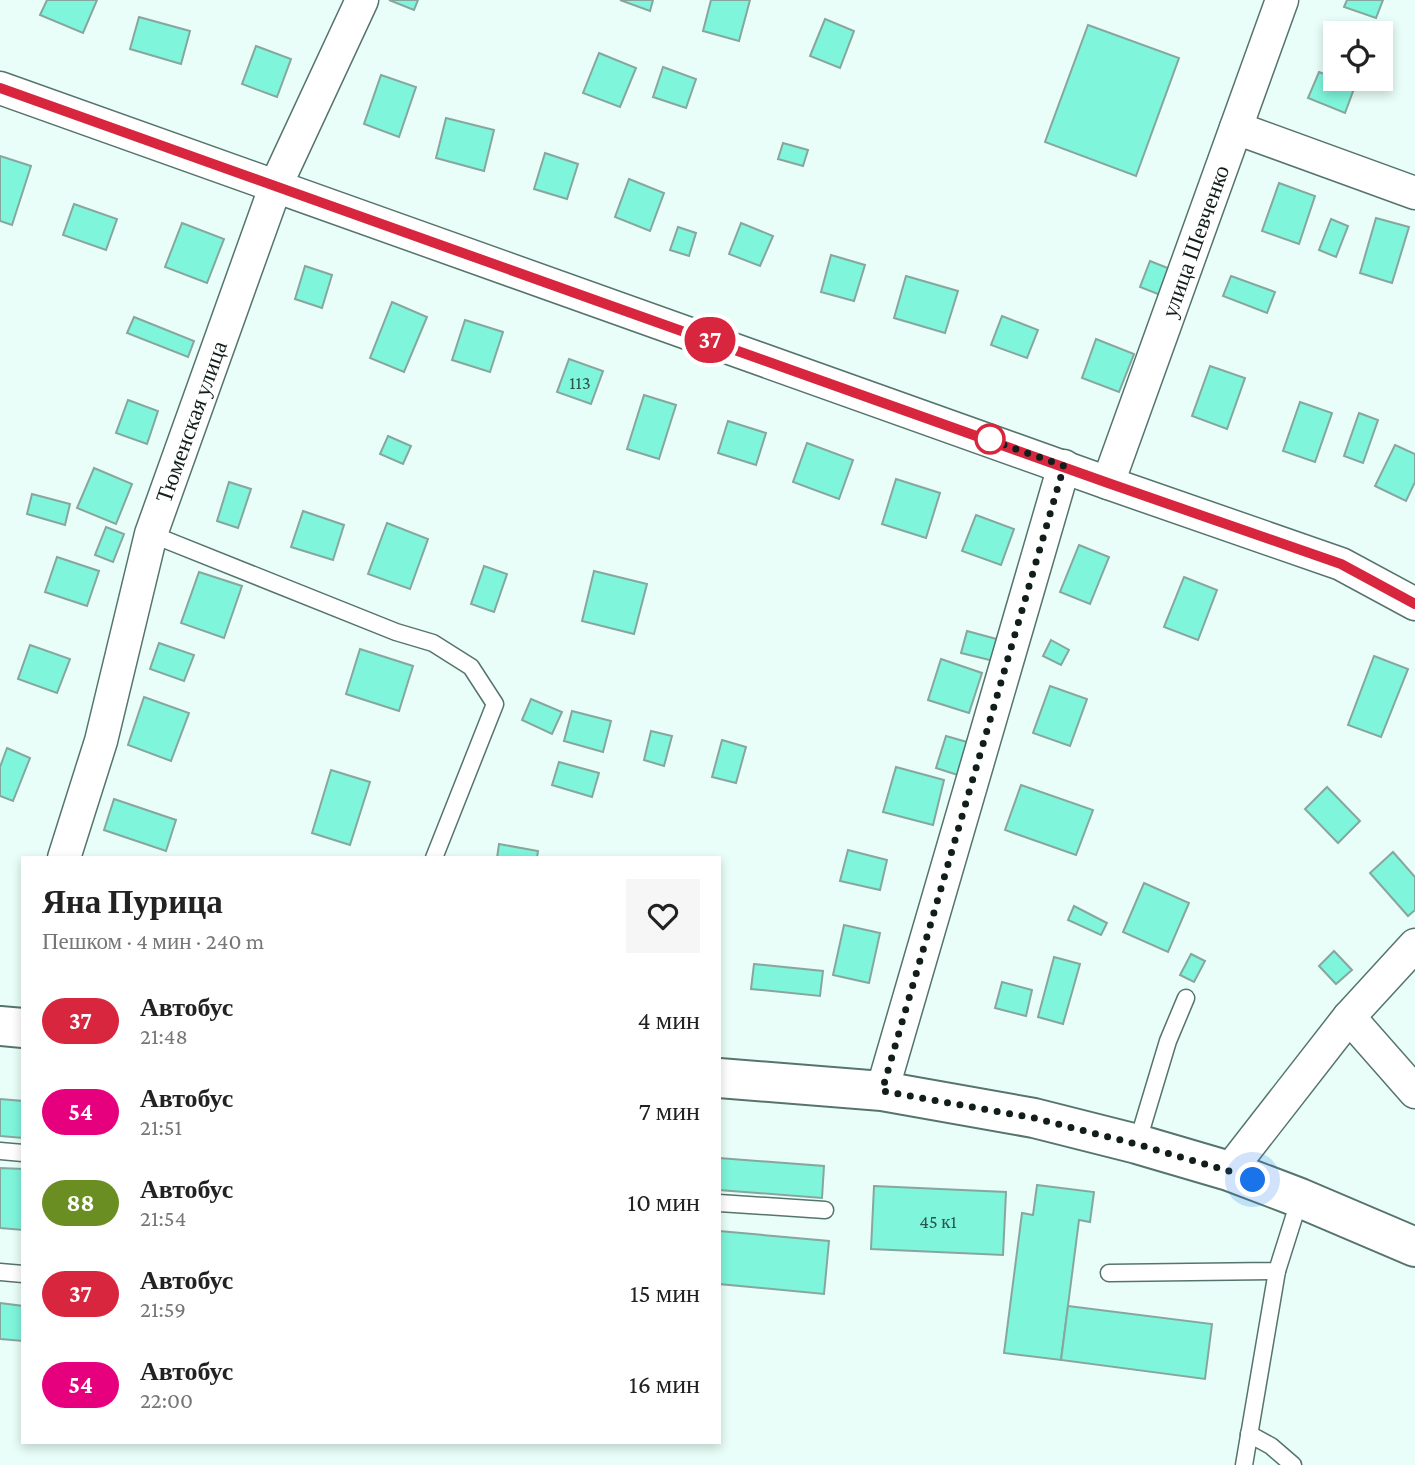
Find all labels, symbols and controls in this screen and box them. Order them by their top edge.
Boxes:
map controls [1323,21,1393,91]
button: locate [1323,21,1393,91]
street label: улица Шевченко [1156,161,1234,321]
line badge: 37 [678,317,742,363]
text: 37 [699,326,722,353]
street label: Тюменская улица [150,337,232,506]
house number: 113 [569,372,591,393]
unlabelled marker [975,424,1005,454]
button: heart [626,879,700,953]
text: Яна Пурица [42,883,223,920]
text: Пешком · 4 мин · 240 m [42,928,264,954]
text: Автобус [140,993,233,1022]
text: 4 мин [638,1006,700,1035]
text: 37 [69,1007,92,1034]
text: 21:48 [140,1023,188,1049]
text: Автобус [140,1084,233,1113]
text: 7 мин [639,1097,700,1126]
text: 54 [68,1098,93,1125]
text: 21:51 [140,1114,182,1140]
your location [1235,1162,1270,1197]
text: Автобус [140,1175,233,1204]
text: 10 мин [628,1188,700,1217]
text: 88 [67,1189,94,1216]
text: 21:54 [140,1205,186,1231]
house number: 45 к1 [919,1211,957,1232]
text: Автобус [140,1266,233,1295]
text: 15 мин [630,1279,700,1308]
text: 37 [69,1280,92,1307]
text: 21:59 [140,1296,186,1322]
text: Автобус [140,1357,233,1386]
text: 16 мин [629,1370,700,1399]
text: 54 [68,1371,93,1398]
text: 22:00 [140,1387,193,1413]

